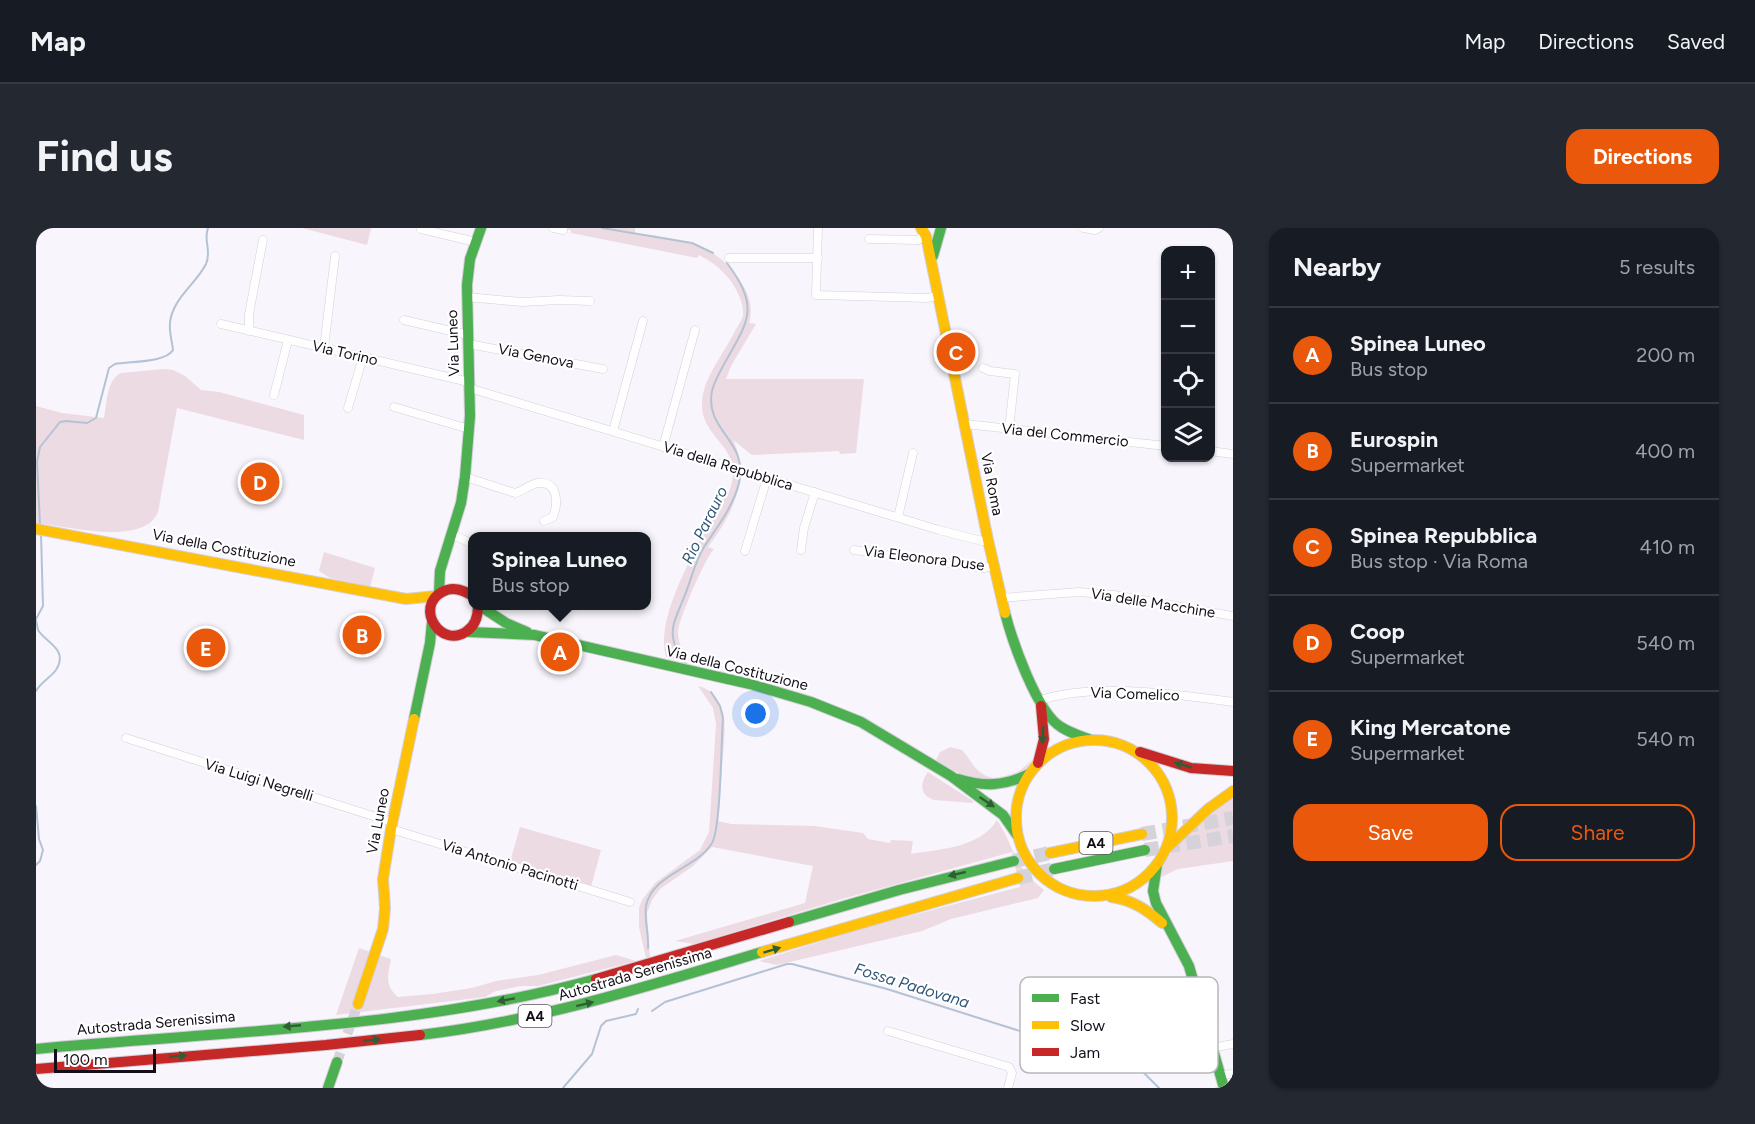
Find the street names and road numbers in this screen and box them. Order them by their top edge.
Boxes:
street label: Via Luneo [443,309,463,377]
street label: Via Torino [310,337,380,369]
street label: Via Genova [497,340,575,372]
street label: Via del Commercio [1000,419,1130,451]
street label: Via della Repubblica [661,438,795,494]
street label: Via Roma [977,451,1007,517]
street label: Via della Costituzione [151,525,297,571]
street label: Via Eleonora Duse [863,542,985,574]
street label: Via delle Macchine [1090,584,1216,622]
street label: Via della Costituzione [664,642,810,694]
street label: Via Comelico [1090,683,1180,705]
street label: Via Luigi Negrelli [202,755,316,805]
street label: Via Luneo [363,786,393,855]
road number: A4 [1080,832,1112,854]
street label: Via Antonio Pacinotti [439,836,581,894]
street label: Autostrada Serenissima [556,943,714,1005]
road number: A4 [518,1005,552,1027]
street label: Autostrada Serenissima [76,1007,236,1039]

